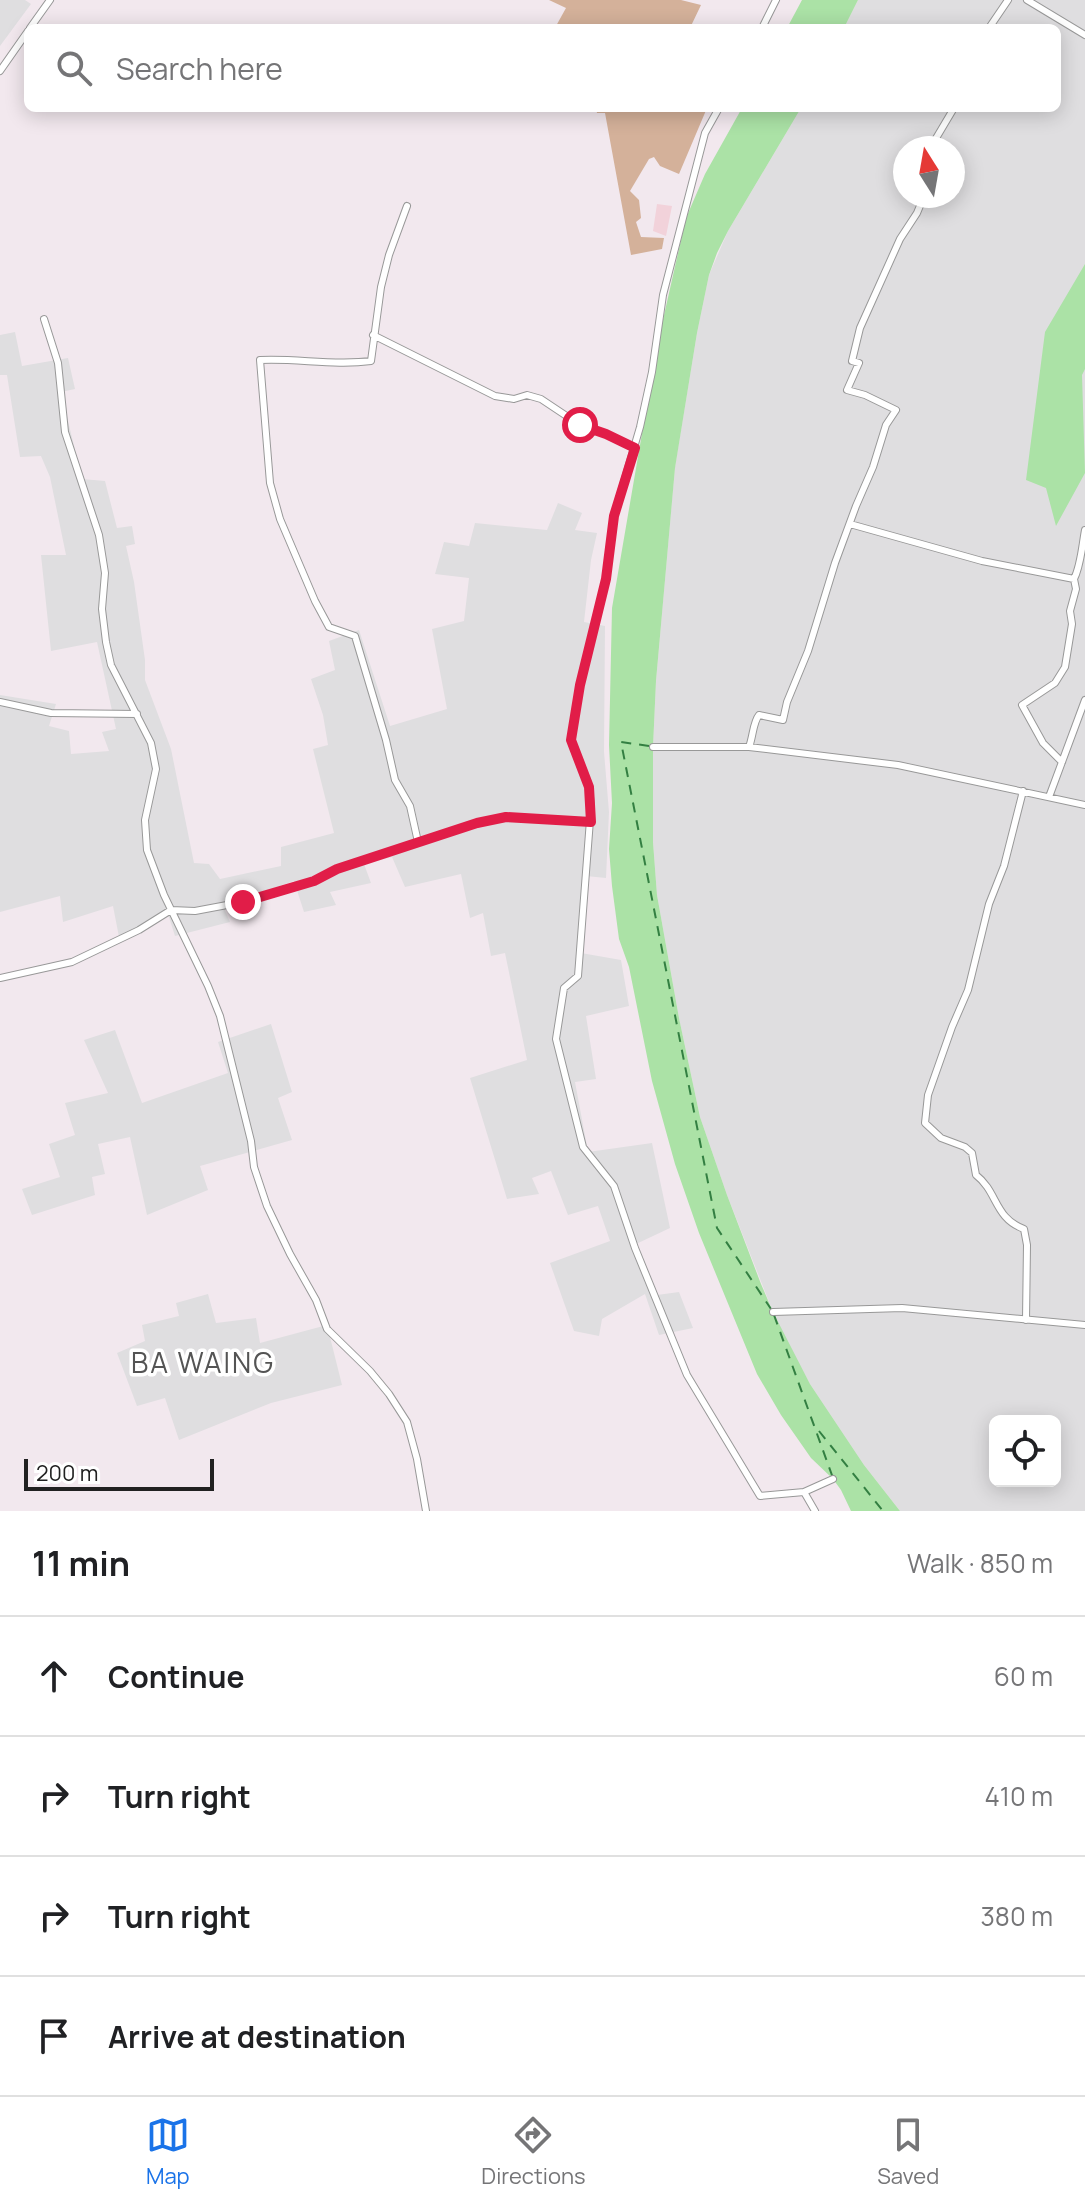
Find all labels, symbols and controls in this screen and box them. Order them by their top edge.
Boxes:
search box [24,24,1061,112]
icon: search [52,46,96,90]
text: Search here [116,48,283,89]
north arrow [893,136,965,208]
route start [562,407,598,443]
route end [225,884,261,920]
district label: BA WAING [131,1343,275,1381]
map controls [989,1415,1061,1487]
button: locate [989,1415,1061,1487]
scale bar [24,1455,214,1491]
text: 200 m [36,1458,98,1488]
text: 11 min [32,1540,130,1586]
text: Walk · 850 m [907,1545,1053,1581]
icon: ahead [32,1654,76,1698]
text: Continue [108,1656,244,1697]
text: 60 m [994,1658,1053,1694]
icon: right [32,1774,76,1818]
text: Turn right [108,1776,251,1817]
text: 410 m [984,1778,1053,1814]
icon: right [32,1894,76,1938]
text: Turn right [108,1896,251,1937]
text: 380 m [980,1898,1053,1934]
icon: arrive [32,2014,76,2058]
text: Arrive at destination [108,2016,406,2057]
tab: Map [146,2113,190,2191]
tab: Directions [481,2113,586,2191]
tab: Saved [877,2113,939,2191]

